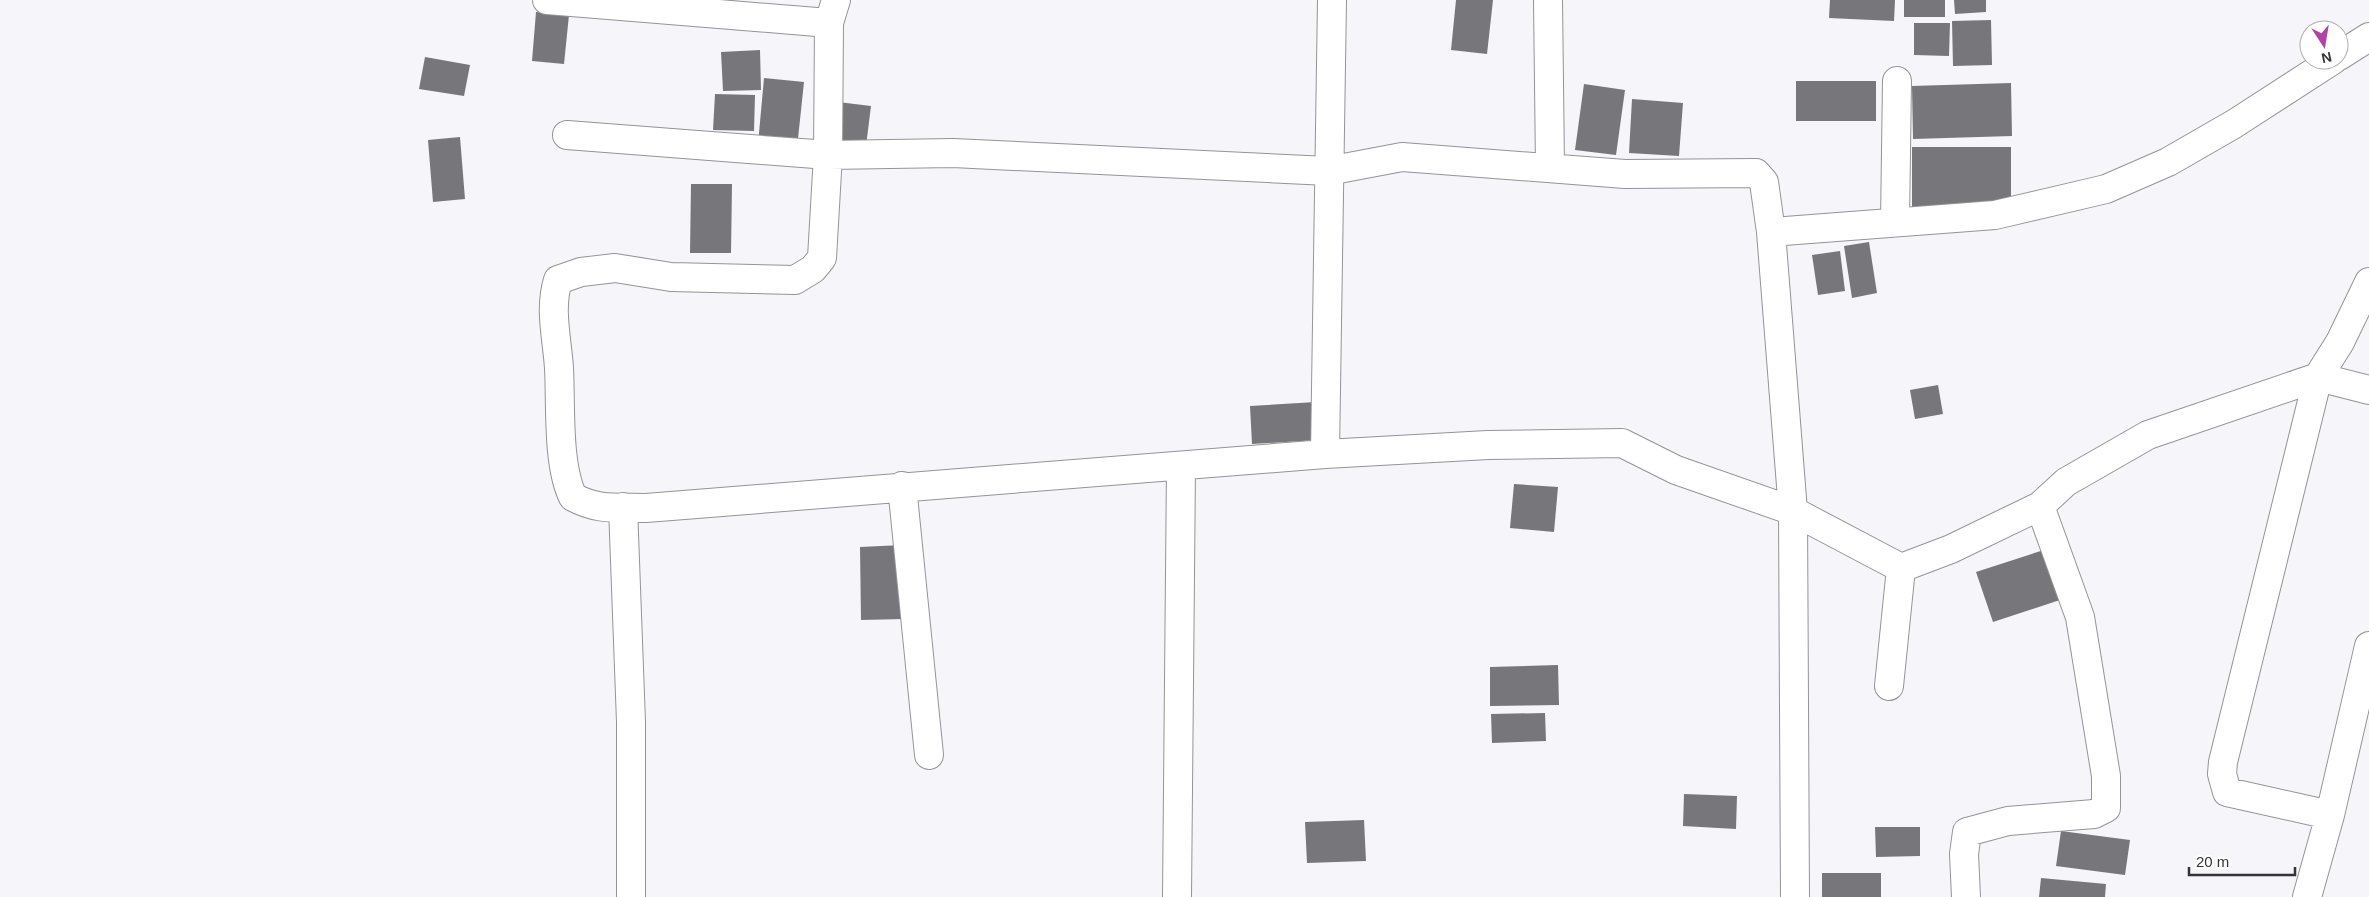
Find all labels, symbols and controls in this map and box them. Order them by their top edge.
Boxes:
north arrow [2299,20,2349,70]
text: N [2320,49,2333,67]
scale bar [2189,844,2295,876]
text: 20 m [2196,853,2229,870]

